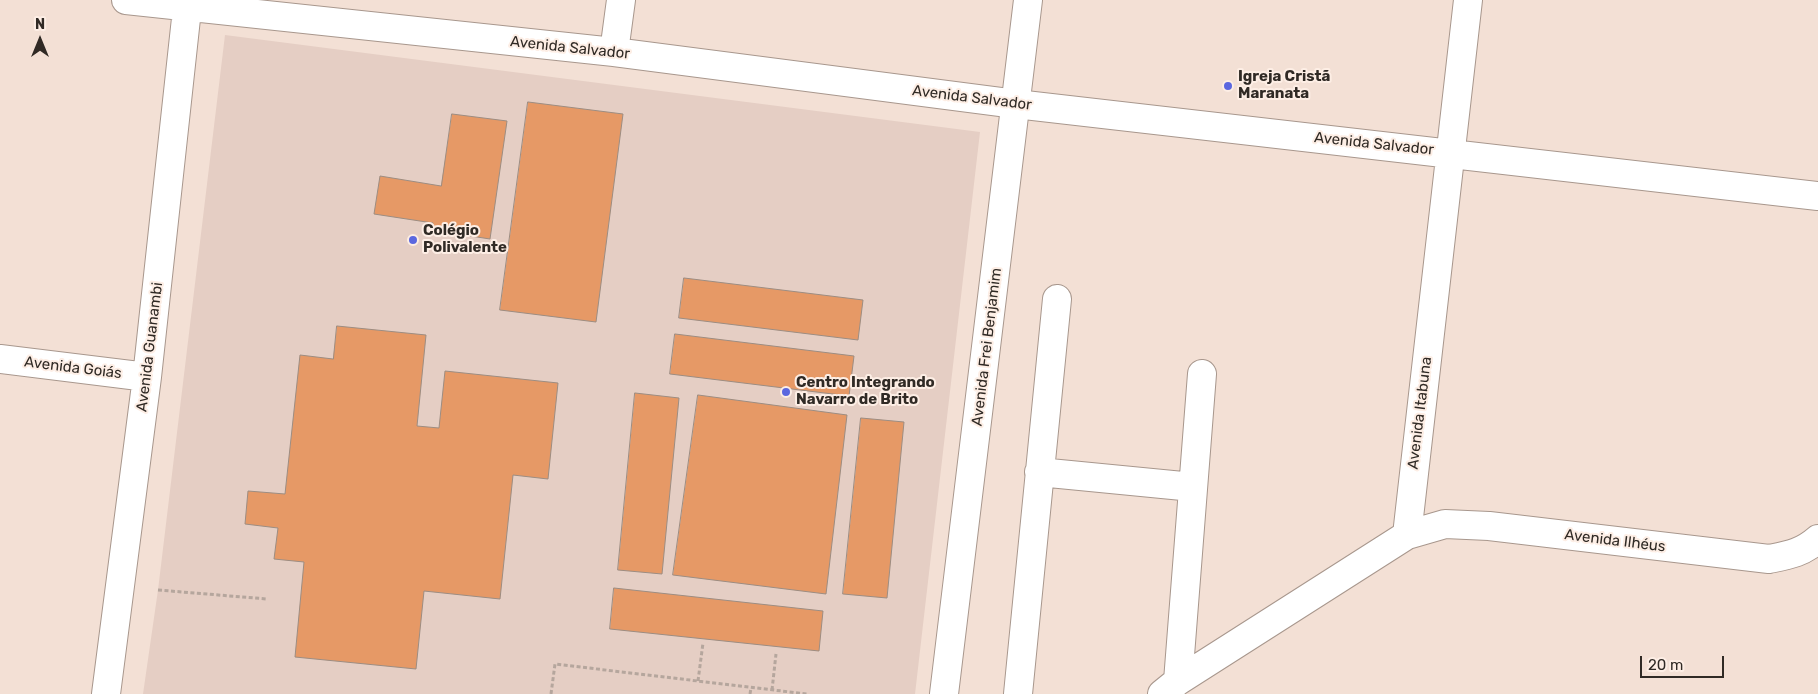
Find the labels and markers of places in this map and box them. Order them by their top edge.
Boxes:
place label: Igreja Cristã Maranata [1238,68,1330,103]
marker: Igreja Cristã Maranata [1222,80,1234,92]
place label: Colégio Polivalente [423,222,507,257]
marker: Colégio Polivalente [407,234,419,246]
place label: Centro Integrando Navarro de Brito [796,374,935,409]
marker: Centro Integrando Navarro de Brito [780,386,792,398]

